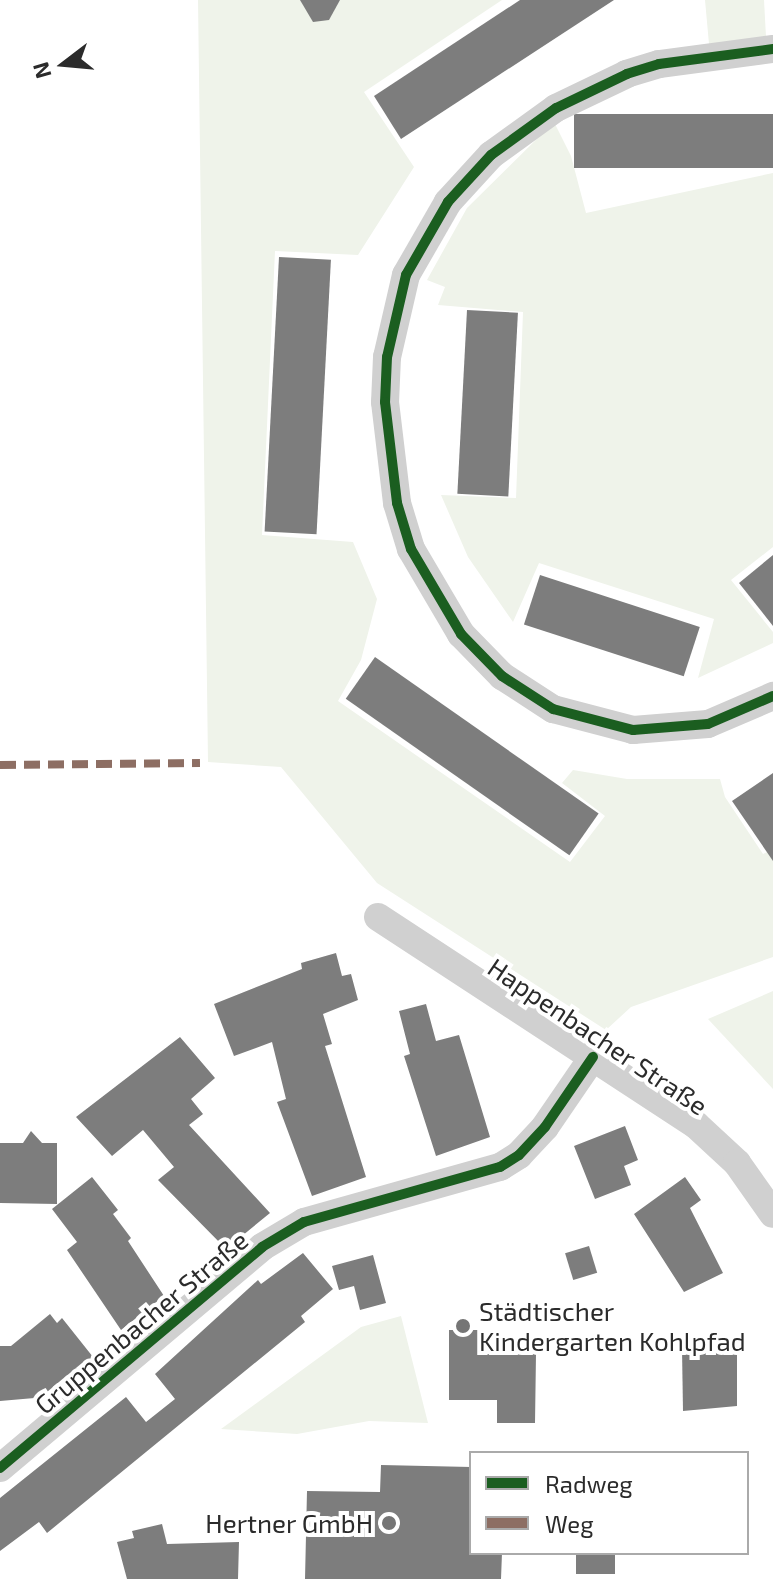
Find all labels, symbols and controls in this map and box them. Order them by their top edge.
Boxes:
north arrow [24,24,104,104]
text: N [26,59,56,82]
street label: Happenbacher Straße [482,951,714,1121]
street label: Gruppenbacher Straße [28,1224,254,1420]
place label: Städtischer Kindergarten Kohlpfad [479,1295,746,1356]
marker: Städtischer Kindergarten Kohlpfad [454,1317,472,1335]
legend [469,1451,749,1555]
text: Radweg [545,1469,633,1498]
place label: Hertner GmbH [205,1507,373,1539]
text: Weg [545,1509,594,1538]
marker: Hertner GmbH [380,1514,398,1532]

